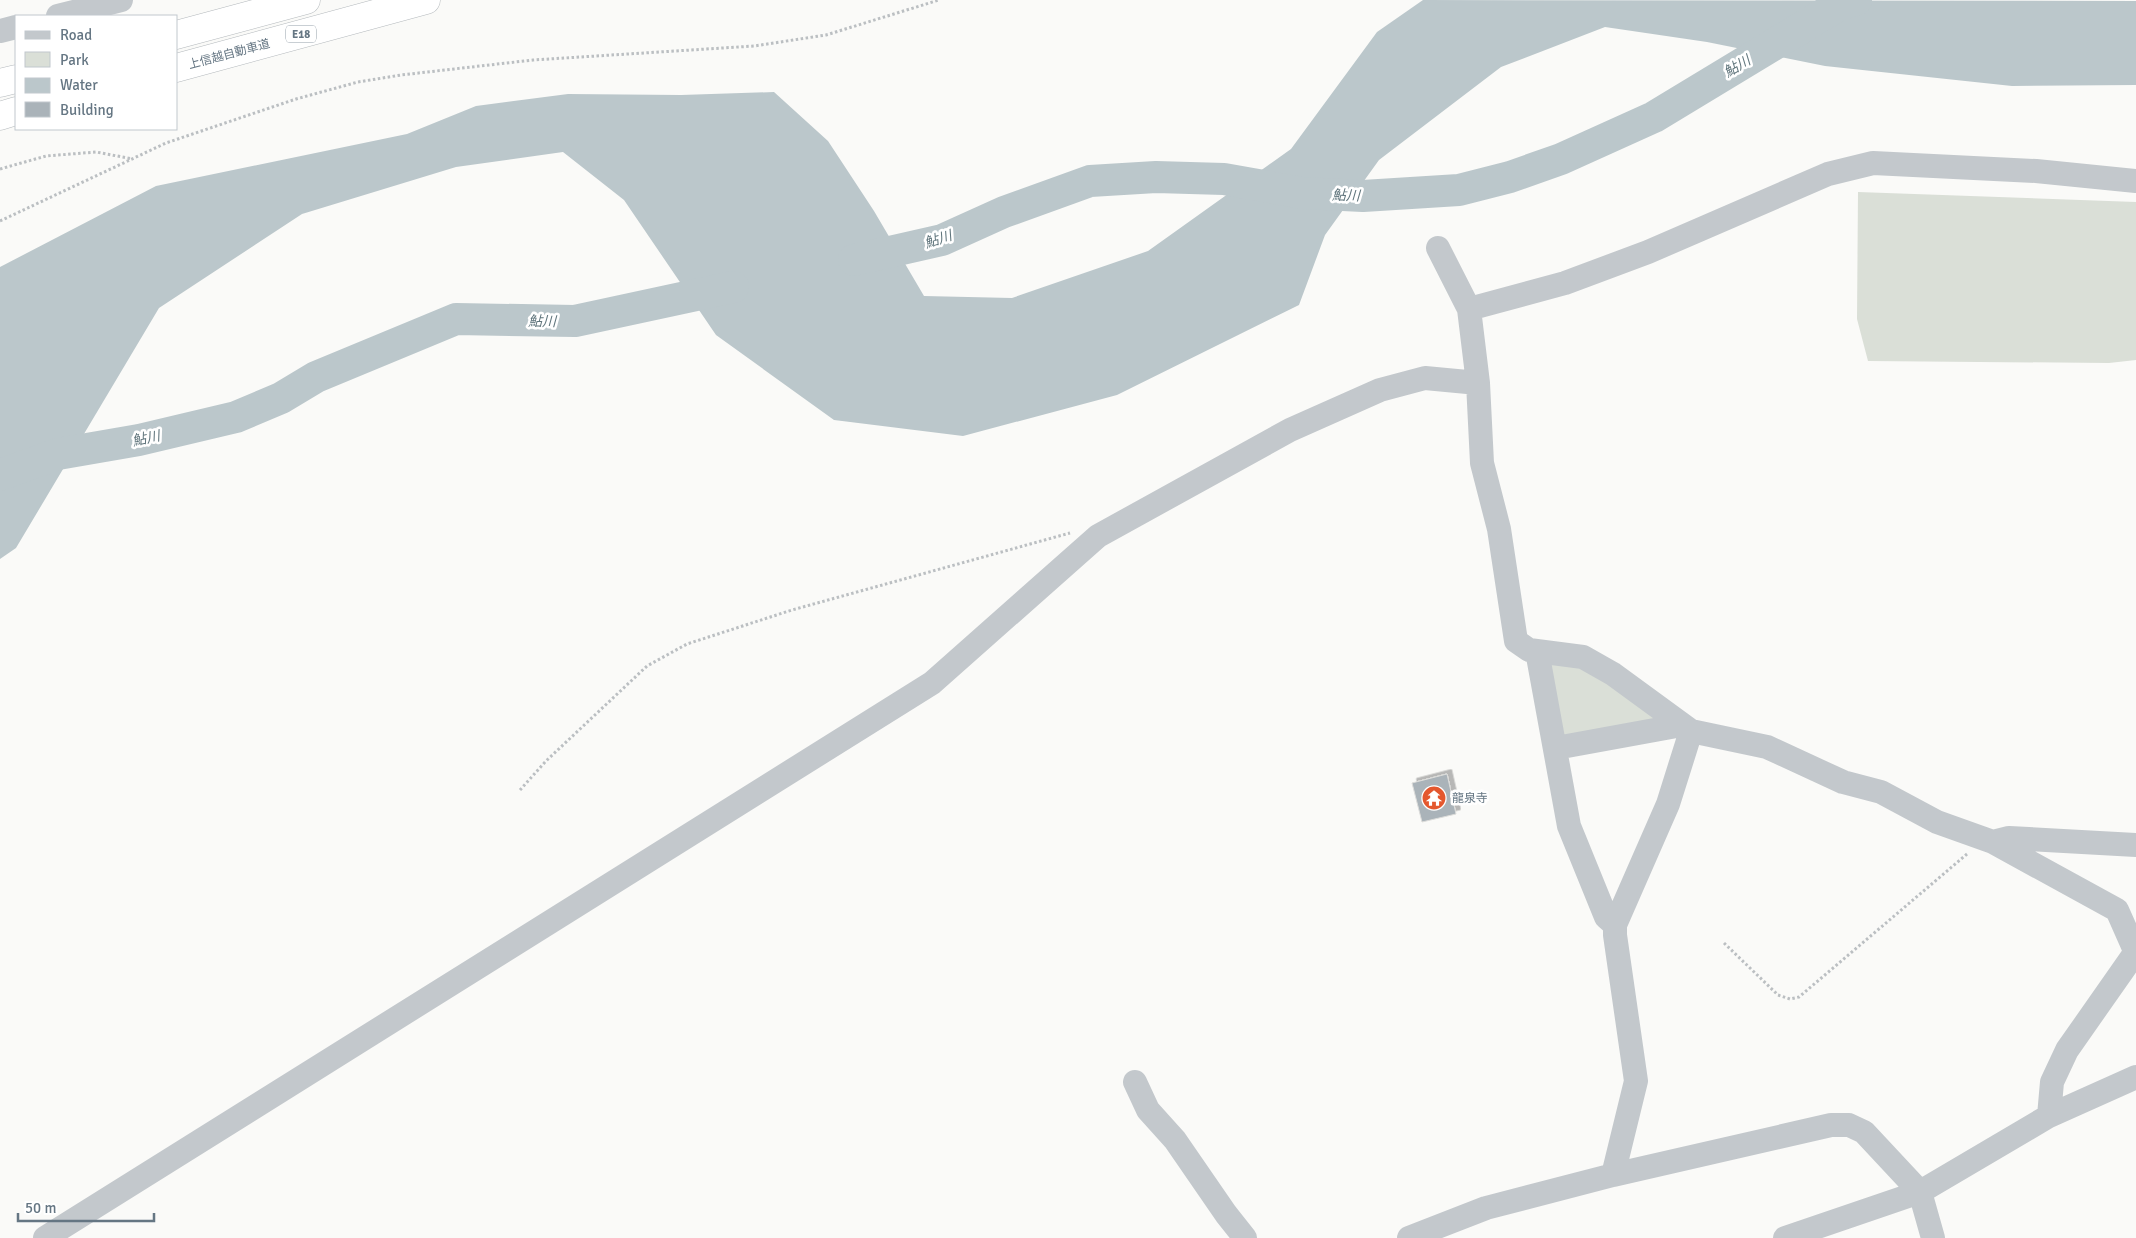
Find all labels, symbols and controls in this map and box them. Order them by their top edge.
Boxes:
legend [15,15,178,130]
text: Road [60,26,92,44]
road number: E18 [286,26,316,42]
street label: 上信越自動車道 [187,36,272,73]
text: Park [60,51,89,69]
water label: 鮎川 [1721,51,1755,81]
text: Water [60,76,98,94]
text: Building [60,101,114,119]
water label: 鮎川 [1332,187,1362,205]
water label: 鮎川 [922,226,956,252]
water label: 鮎川 [528,313,558,330]
water label: 鮎川 [131,427,164,450]
temple icon: 龍泉寺 [1421,785,1447,811]
place label: 龍泉寺 [1452,791,1488,806]
scale bar [18,1190,154,1222]
text: 50 m [25,1199,56,1217]

